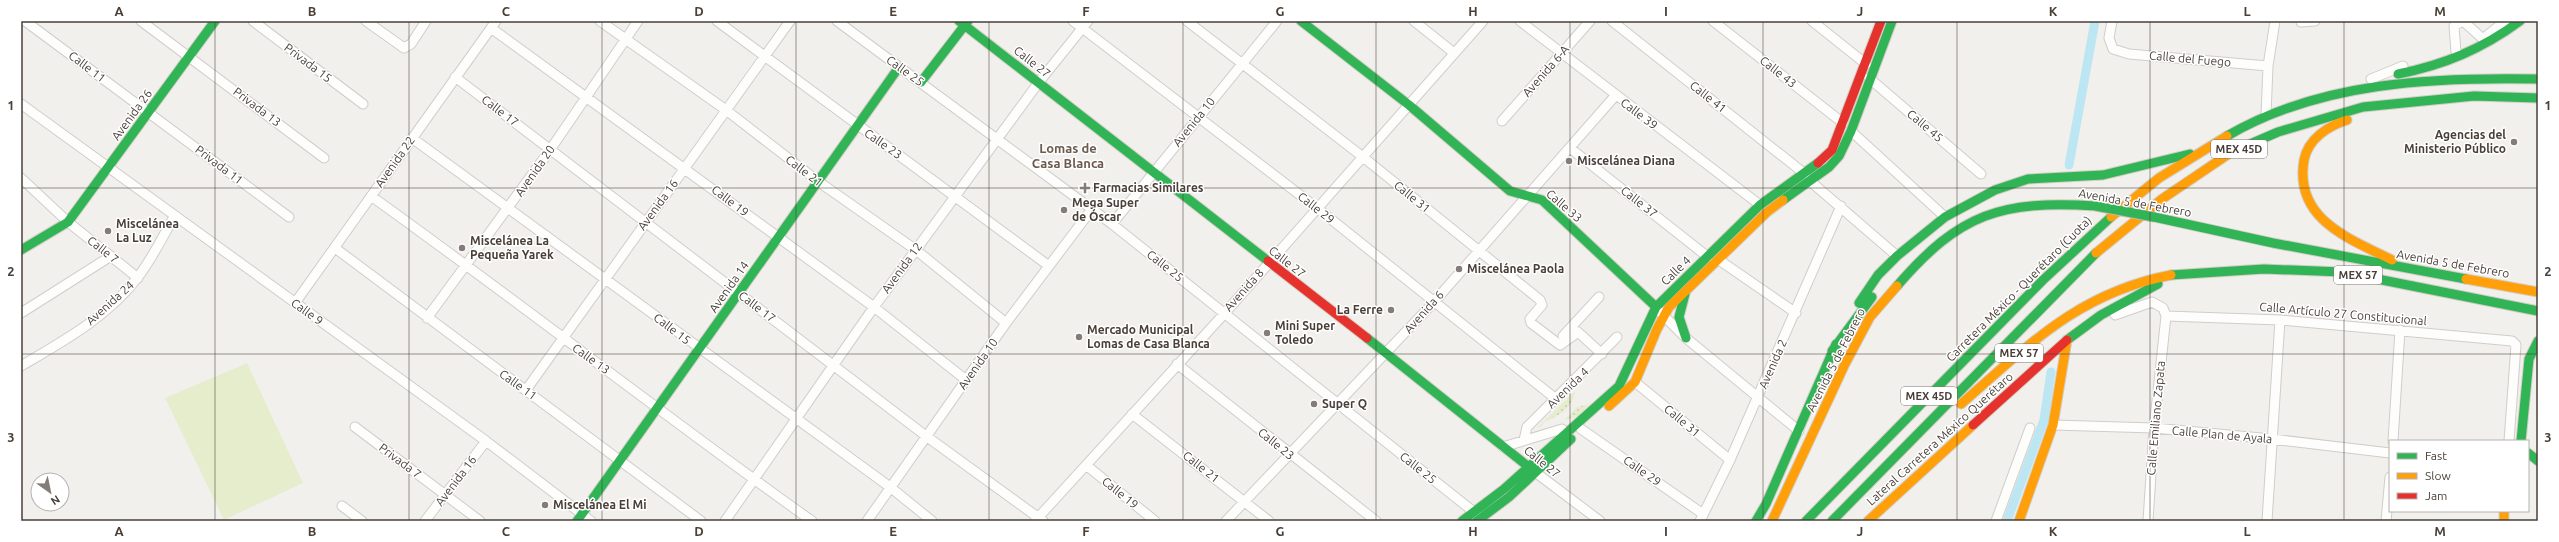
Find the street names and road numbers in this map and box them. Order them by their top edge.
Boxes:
street label: Privada 15 [282,41,335,85]
street label: Avenida 6-A [1520,42,1572,99]
street label: Calle 27 [1011,43,1053,80]
street label: Calle del Fuego [2149,48,2232,69]
street label: Calle 11 [66,49,108,85]
street label: Calle 25 [884,53,926,88]
street label: Calle 43 [1757,53,1799,90]
street label: Calle 41 [1687,78,1729,115]
street label: Privada 13 [231,85,284,129]
street label: Avenida 26 [109,87,154,143]
street label: Calle 17 [479,93,521,129]
street label: Avenida 10 [1170,94,1217,149]
street label: Calle 39 [1618,96,1660,132]
street label: Calle 45 [1905,107,1946,144]
street label: Calle 23 [862,126,905,161]
street label: Avenida 22 [372,134,417,190]
road number: MEX 45D [2211,140,2267,158]
street label: Avenida 20 [512,142,557,199]
street label: Privada 11 [193,143,246,187]
street label: Calle 21 [783,153,825,189]
street label: Avenida 16 [635,177,680,233]
street label: Calle 31 [1392,178,1433,215]
street label: Calle 19 [709,183,751,219]
street label: Calle 37 [1618,183,1660,220]
street label: Avenida 5 de Febrero [2078,186,2193,219]
street label: Calle 33 [1544,187,1585,225]
street label: Calle 29 [1295,189,1337,226]
street label: Carretera México - Querétaro (Cuota) [1943,213,2095,365]
street label: Calle 7 [85,233,121,266]
street label: Avenida 12 [879,240,924,296]
street label: Calle 27 [1266,243,1308,280]
street label: Calle 25 [1144,247,1186,284]
street label: Avenida 5 de Febrero [2396,247,2511,280]
street label: Calle 4 [1658,253,1693,288]
street label: Avenida 14 [706,258,751,315]
street label: Avenida 8 [1221,266,1266,314]
road number: MEX 57 [2334,266,2382,284]
street label: Avenida 24 [83,278,136,327]
street label: Avenida 6 [1401,288,1446,336]
street label: Calle 17 [736,289,778,325]
street label: Calle 9 [289,296,326,327]
street label: Calle Artículo 27 Constitucional [2259,300,2427,327]
street label: Avenida 5 de Febrero [1804,306,1867,414]
street label: Calle 15 [651,311,693,347]
street label: Avenida 10 [955,335,1000,392]
street label: Avenida 2 [1756,337,1789,390]
street label: Calle 13 [570,341,612,376]
road number: MEX 57 [1995,344,2043,362]
street label: Calle Emiliano Zapata [2144,360,2167,476]
street label: Avenida 4 [1544,365,1591,411]
street label: Calle 11 [497,367,539,402]
street label: Lateral Carretera México Querétaro [1864,370,2015,508]
road number: MEX 45D [1901,387,1957,405]
street label: Calle 31 [1662,402,1703,439]
street label: Calle Plan de Ayala [2171,424,2273,445]
street label: Calle 23 [1256,425,1297,462]
street label: Privada 7 [377,441,424,481]
street label: Calle 27 [1522,443,1563,480]
street label: Calle 21 [1180,448,1222,485]
street label: Calle 25 [1397,449,1439,486]
street label: Avenida 16 [433,453,479,508]
street label: Calle 29 [1621,453,1664,488]
street label: Calle 19 [1100,474,1141,511]

